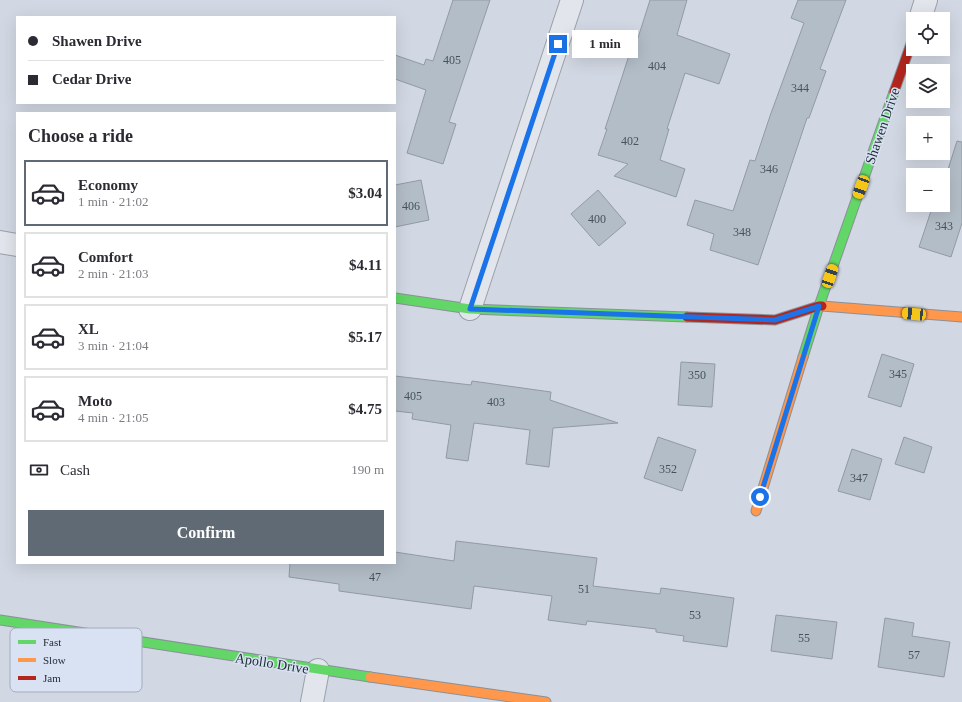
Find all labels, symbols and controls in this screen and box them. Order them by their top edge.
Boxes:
map controls [906,12,950,212]
button: locate [906,12,950,56]
callout: 1 min [572,30,638,58]
text: Shawen Drive [52,33,142,49]
route end [549,35,567,53]
text: 1 min [589,36,621,51]
house number: 405 [443,53,461,67]
house number: 404 [648,59,666,73]
button: layers [906,64,950,108]
text: Cedar Drive [52,71,131,87]
house number: 344 [791,81,809,95]
street label: Shawen Drive [862,86,903,166]
button: + [906,116,950,160]
text: Choose a ride [28,126,133,146]
house number: 402 [621,134,639,148]
house number: 346 [760,162,778,176]
button: − [906,168,950,212]
car [851,174,871,200]
icon: car [30,175,66,211]
text: Economy [78,177,138,193]
text: $3.04 [348,185,382,201]
text: 1 min · 21:02 [78,194,148,209]
house number: 406 [402,199,420,213]
house number: 400 [588,212,606,226]
house number: 343 [935,219,953,233]
house number: 348 [733,225,751,239]
icon: car [30,247,66,283]
text: Comfort [78,249,133,265]
text: $4.11 [349,257,382,273]
car [820,263,840,289]
text: 2 min · 21:03 [78,266,148,281]
car [902,307,926,321]
icon: car [30,319,66,355]
text: XL [78,321,99,337]
text: $5.17 [348,329,382,345]
text: 3 min · 21:04 [78,338,148,353]
house number: 345 [889,367,907,381]
house number: 350 [688,368,706,382]
house number: 405 [404,389,422,403]
icon: car [30,391,66,427]
text: Moto [78,393,112,409]
house number: 403 [487,395,505,409]
text: $4.75 [348,401,382,417]
text: 4 min · 21:05 [78,410,148,425]
icon: cash [28,459,50,481]
text: Cash [60,462,90,478]
text: 190 m [351,462,384,477]
house number: 352 [659,462,677,476]
house number: 347 [850,471,868,485]
route start [751,488,769,506]
button: Confirm [28,510,384,556]
house number: 47 [369,570,381,584]
house number: 51 [578,582,590,596]
house number: 53 [689,608,701,622]
legend [10,628,142,692]
house number: 55 [798,631,810,645]
text: Fast [43,636,61,648]
house number: 57 [908,648,920,662]
street label: Apollo Drive [234,650,310,677]
text: Slow [43,654,66,666]
text: Jam [43,672,61,684]

